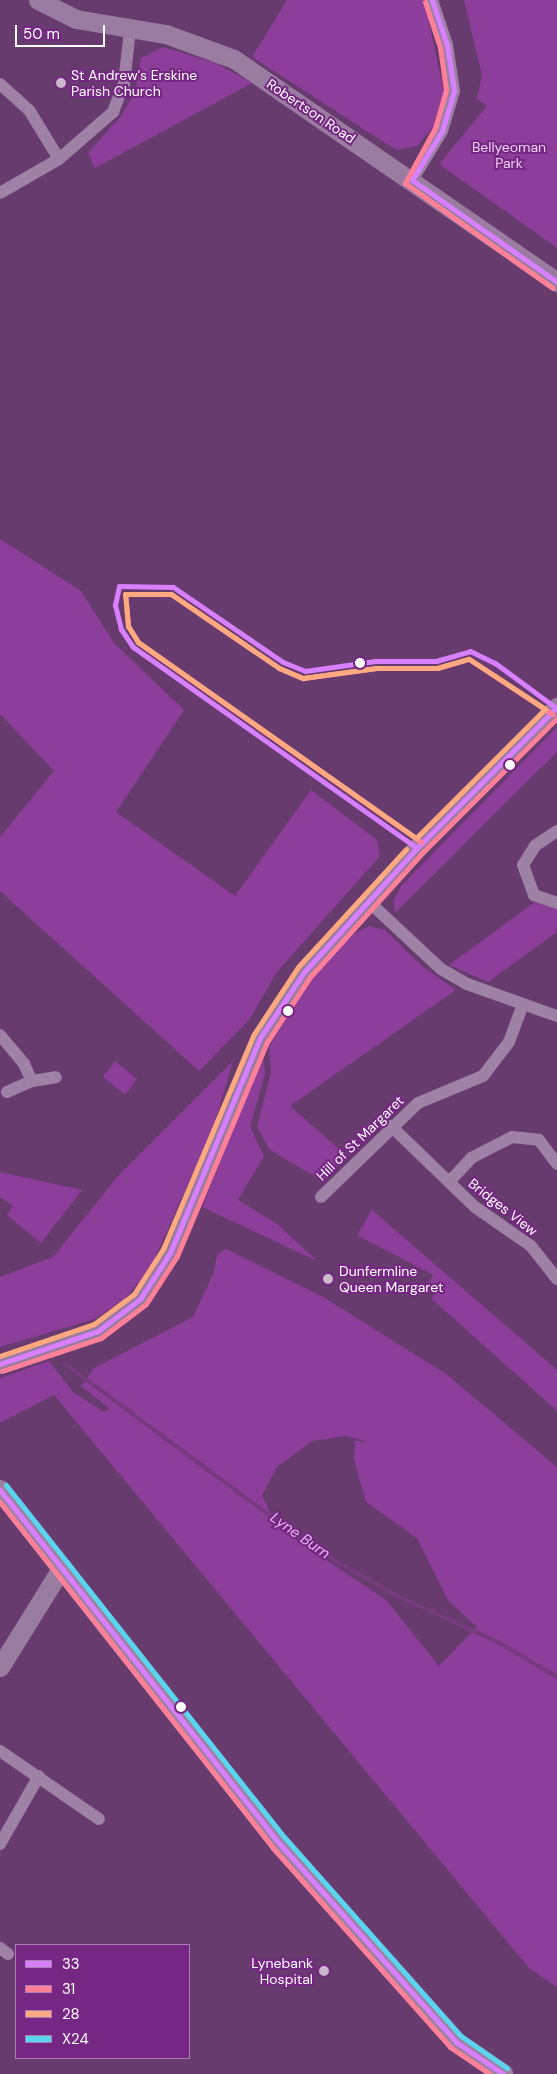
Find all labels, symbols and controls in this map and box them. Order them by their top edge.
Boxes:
scale bar [18,15,108,47]
text: 50 m [23,24,60,44]
place label: St Andrew's Erskine Parish Church [71,67,197,100]
street label: Robertson Road [263,75,359,147]
marker: St Andrew's Erskine Parish Church [55,77,67,89]
park label: Bellyeoman Park [472,139,546,172]
unlabelled marker [355,658,365,668]
unlabelled marker [505,760,515,770]
unlabelled marker [283,1006,293,1016]
street label: Hill of St Margaret [313,1092,407,1184]
street label: Bridges View [465,1175,541,1239]
place label: Dunfermline Queen Margaret [339,1263,443,1295]
marker: Dunfermline Queen Margaret [321,1272,335,1286]
water label: Lyne Burn [267,1509,333,1563]
unlabelled marker [176,1702,186,1712]
legend [15,1944,190,2059]
text: 33 [62,1954,80,1974]
place label: Lynebank Hospital [251,1955,313,1988]
marker: Lynebank Hospital [317,1964,331,1978]
text: 31 [62,1979,75,1999]
text: 28 [62,2004,80,2024]
text: X24 [62,2029,89,2049]

